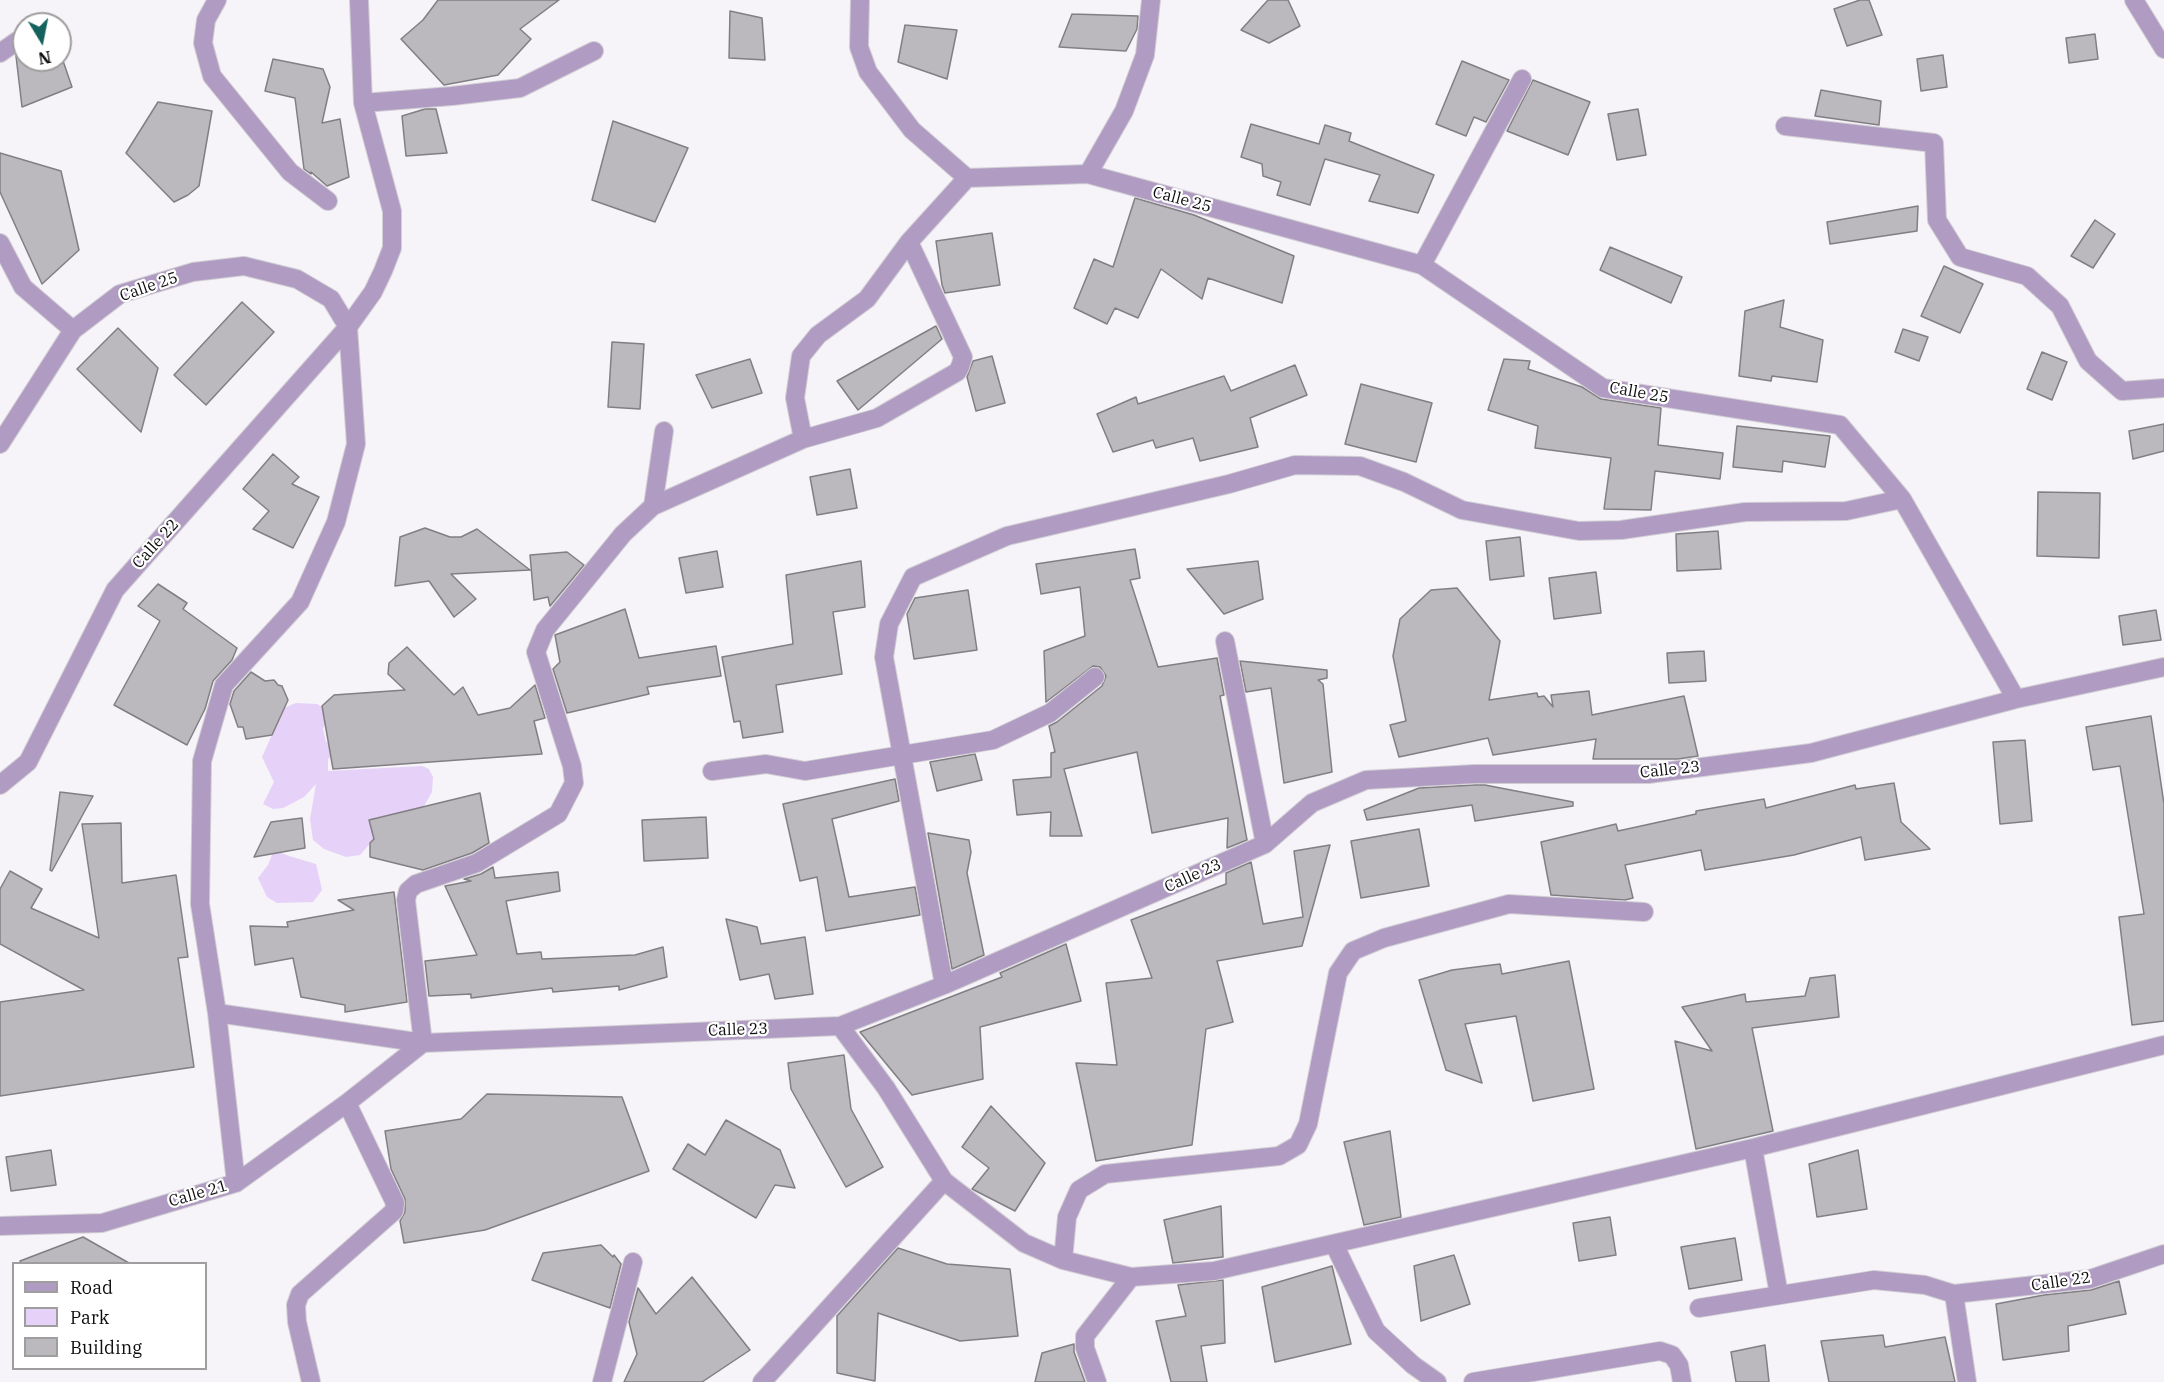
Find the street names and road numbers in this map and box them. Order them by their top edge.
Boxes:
street label: Calle 25 [1151,183,1213,217]
street label: Calle 25 [117,268,181,306]
street label: Calle 25 [1608,378,1670,408]
street label: Calle 22 [129,515,183,573]
street label: Calle 23 [1639,757,1701,783]
street label: Calle 23 [1162,855,1224,897]
street label: Calle 23 [708,1019,768,1041]
street label: Calle 21 [166,1176,230,1212]
street label: Calle 22 [2030,1268,2092,1296]

